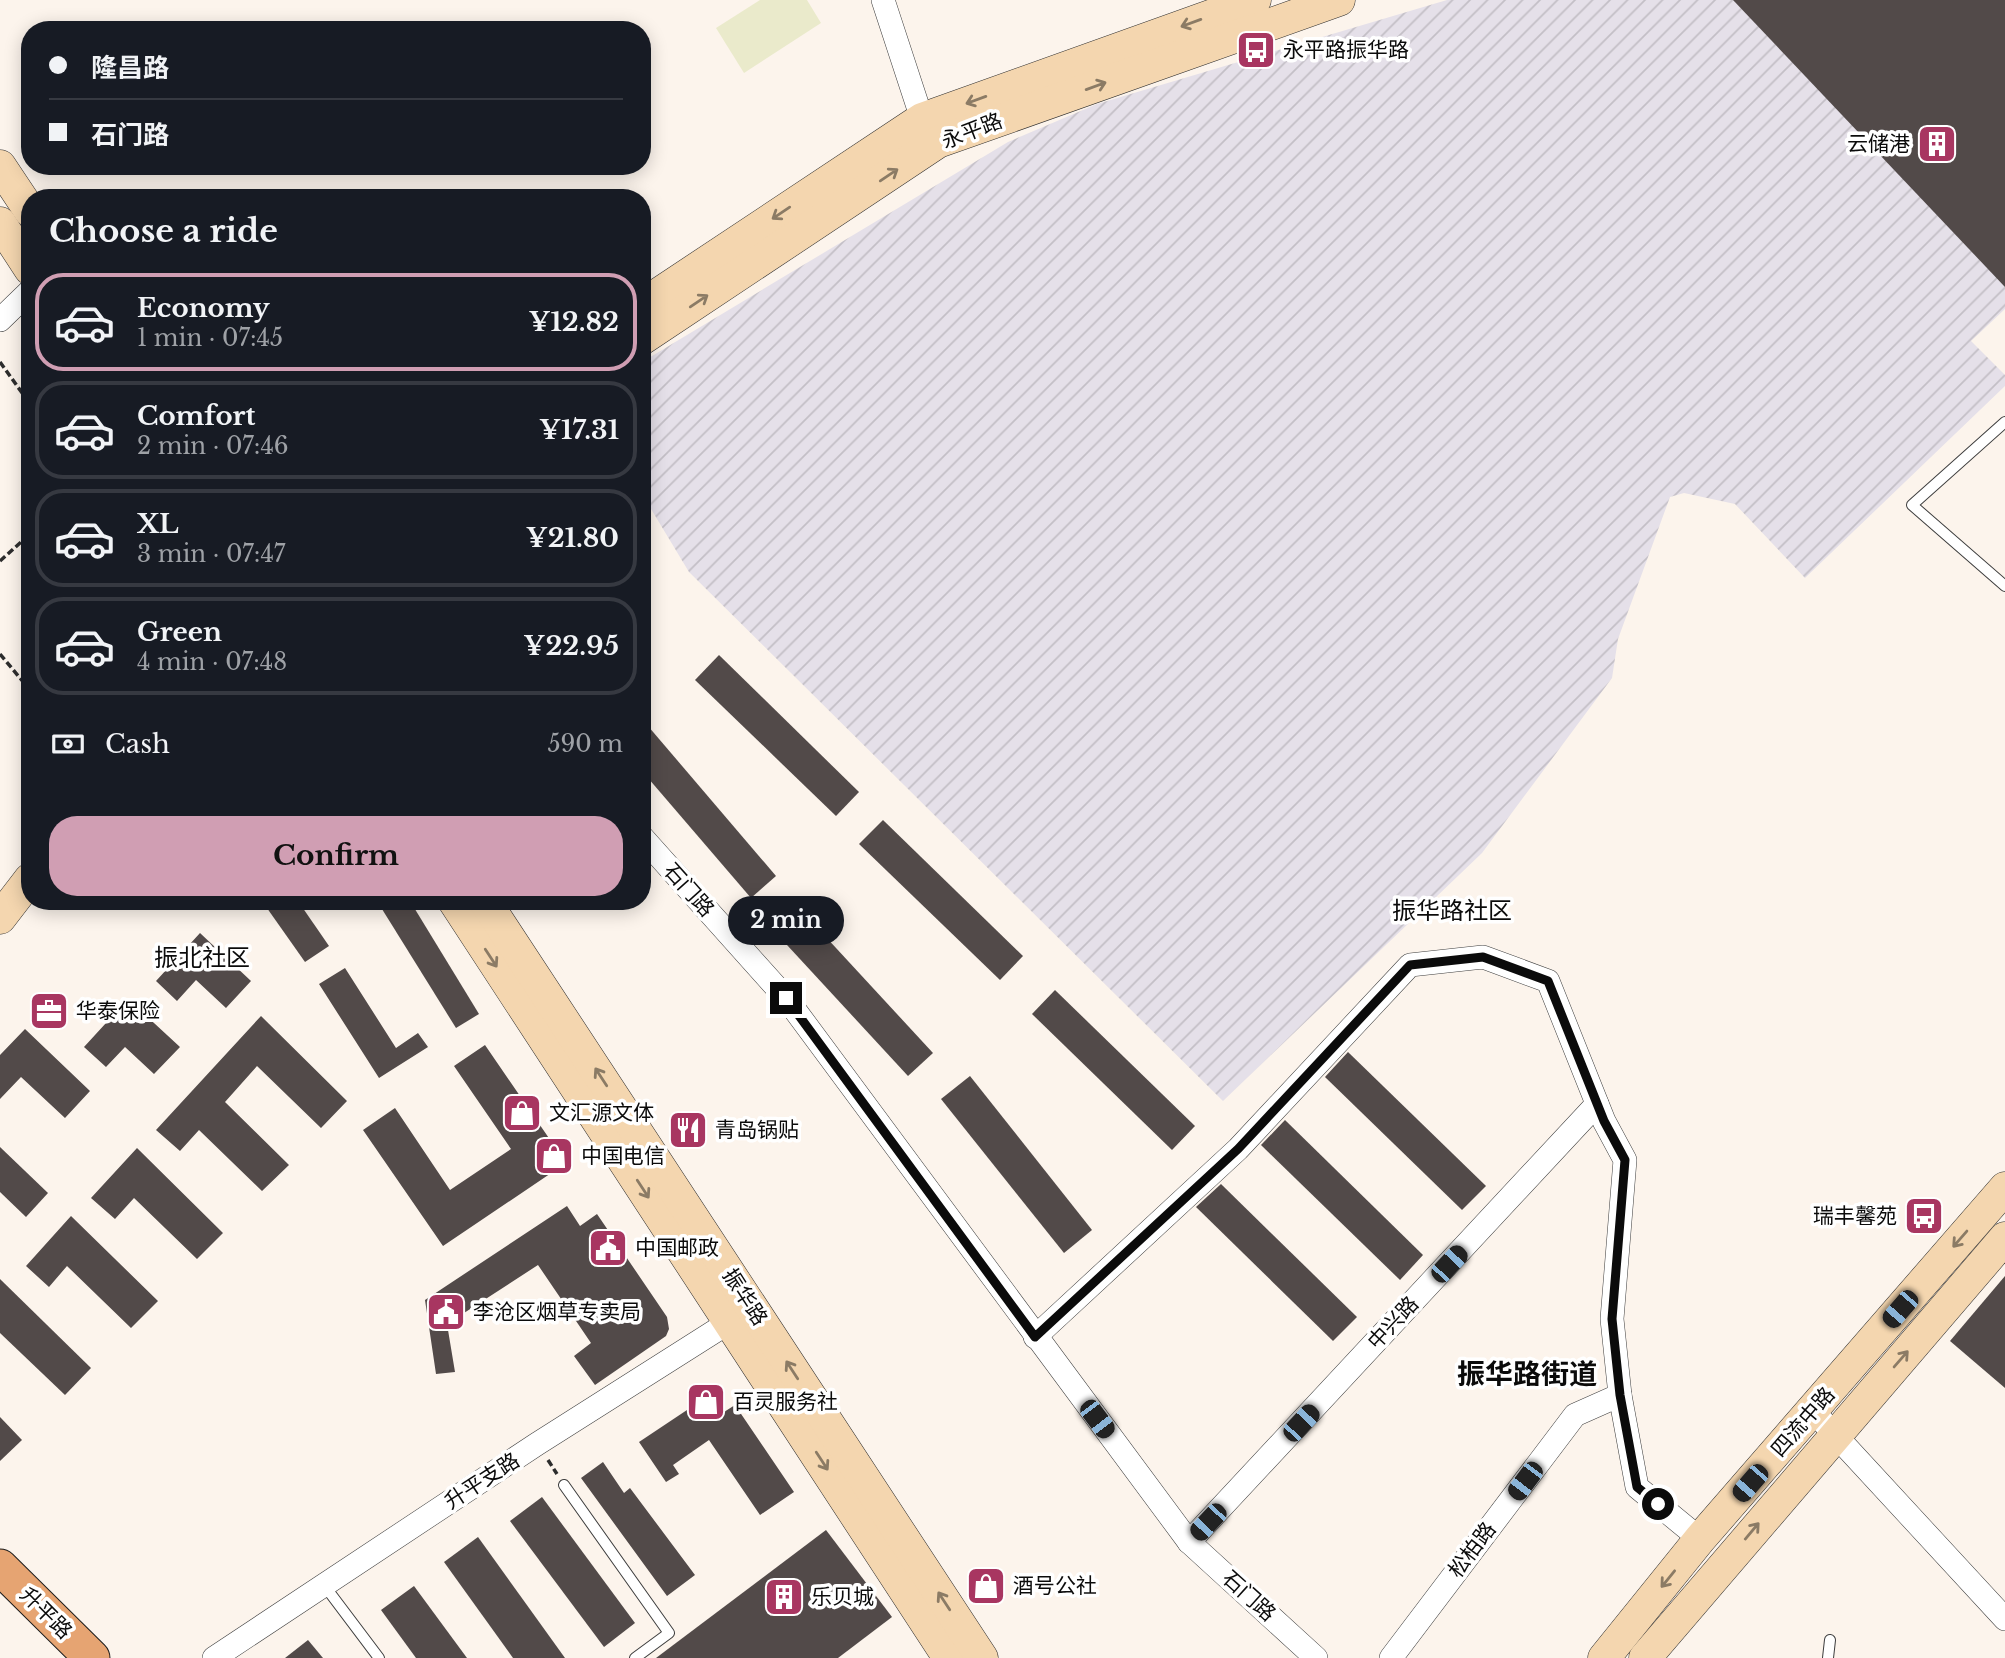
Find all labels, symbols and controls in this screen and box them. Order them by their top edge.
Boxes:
one-way arrow [1180,18,1202,30]
bus stop icon: 永平路振华路 [1235,29,1277,71]
place label: 永平路振华路 [1283,37,1409,63]
text: 隆昌路 [91,52,169,84]
one-way arrow [1085,79,1107,91]
one-way arrow [966,95,988,107]
street label: 永平路 [938,108,1006,154]
text: 石门路 [91,119,169,151]
building icon: 云储港 [1916,123,1958,165]
place label: 云储港 [1847,131,1910,157]
one-way arrow [878,168,898,182]
one-way arrow [771,206,791,220]
text: Choose a ride [49,211,278,251]
icon: car [53,291,116,354]
text: Economy [137,292,270,324]
one-way arrow [689,294,708,309]
text: ¥12.82 [528,306,619,338]
text: 1 min · 07:45 [137,324,283,352]
icon: car [53,399,116,462]
text: Comfort [137,400,255,432]
text: ¥17.31 [539,414,619,446]
text: 2 min · 07:46 [137,432,289,460]
icon: car [53,507,116,570]
text: XL [137,508,179,540]
text: ¥21.80 [526,522,619,554]
text: 3 min · 07:47 [137,540,285,568]
icon: car [53,615,116,678]
text: Green [137,616,222,648]
text: ¥22.95 [523,630,619,662]
text: 4 min · 07:48 [137,648,287,676]
icon: cash [49,725,87,763]
text: Cash [105,728,170,760]
text: 590 m [547,730,623,758]
button: Confirm [49,816,623,896]
street label: 石门路 [658,858,720,922]
district label: 振华路社区 [1392,896,1512,925]
callout: 2 min [728,897,844,946]
text: 2 min [750,906,822,934]
district label: 振北社区 [154,943,250,972]
one-way arrow [484,948,498,967]
route end [770,982,802,1014]
office icon: 华泰保险 [28,990,70,1032]
place label: 华泰保险 [76,998,160,1024]
one-way arrow [593,1068,608,1087]
shop icon: 文汇源文体 [501,1092,543,1134]
place label: 文汇源文体 [549,1100,654,1126]
restaurant icon: 青岛锅贴 [667,1109,709,1151]
place label: 青岛锅贴 [715,1117,799,1143]
shop icon: 中国电信 [533,1135,575,1177]
place label: 中国电信 [581,1143,665,1169]
one-way arrow [636,1179,651,1198]
bus stop icon: 瑞丰馨苑 [1903,1195,1945,1237]
place label: 瑞丰馨苑 [1813,1203,1897,1229]
public building icon: 中国邮政 [587,1227,629,1269]
one-way arrow [1952,1230,1968,1248]
place label: 中国邮政 [635,1235,719,1261]
car [1427,1241,1472,1287]
street label: 振华路 [717,1264,773,1330]
car [1879,1286,1922,1332]
public building icon: 李沧区烟草专卖局 [425,1291,467,1333]
street label: 中兴路 [1362,1291,1424,1355]
place label: 李沧区烟草专卖局 [473,1299,641,1325]
one-way arrow [1893,1350,1909,1368]
district label: 振华路街道 [1457,1357,1597,1392]
one-way arrow [785,1361,800,1380]
shop icon: 百灵服务社 [685,1381,727,1423]
street label: 四流中路 [1766,1382,1840,1462]
place label: 百灵服务社 [733,1389,838,1415]
car [1076,1396,1119,1442]
car [1279,1400,1324,1446]
street label: 升平支路 [440,1447,524,1515]
one-way arrow [815,1451,829,1471]
car [1504,1458,1547,1504]
car [1729,1460,1772,1506]
route start [1642,1488,1674,1520]
car [1186,1499,1231,1545]
street label: 松柏路 [1443,1517,1501,1583]
one-way arrow [1744,1522,1760,1540]
shop icon: 酒号公社 [965,1565,1007,1607]
street label: 石门路 [1217,1565,1281,1627]
one-way arrow [1660,1569,1676,1587]
place label: 酒号公社 [1013,1573,1097,1599]
building icon: 乐贝城 [763,1576,805,1618]
street label: 升平路 [15,1582,77,1644]
place label: 乐贝城 [811,1584,874,1610]
one-way arrow [937,1592,951,1611]

